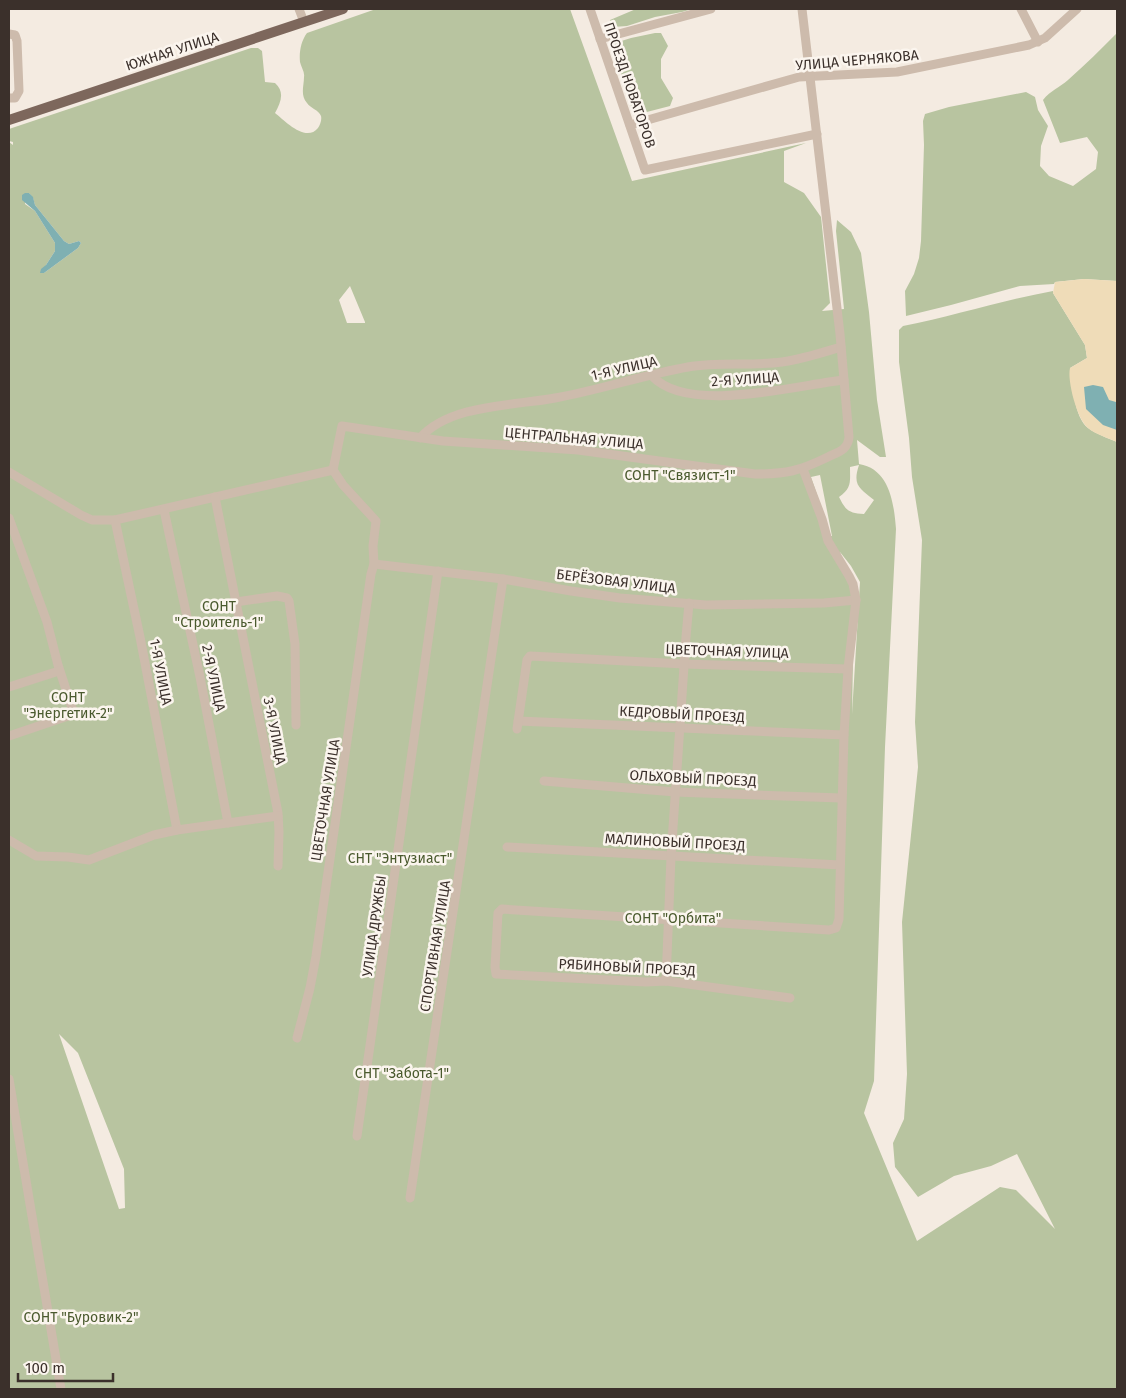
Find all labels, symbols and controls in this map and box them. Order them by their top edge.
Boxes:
street label: ПРОЕЗД НОВАТОРОВ [600,20,659,150]
street label: ЮЖНАЯ УЛИЦА [123,28,221,75]
street label: УЛИЦА ЧЕРНЯКОВА [795,47,919,74]
street label: 1-Я УЛИЦА [590,353,659,384]
street label: 2-Я УЛИЦА [711,369,780,390]
street label: ЦЕНТРАЛЬНАЯ УЛИЦА [504,424,644,453]
park label: СОНТ "Связист-1" [625,467,735,484]
street label: БЕРЁЗОВАЯ УЛИЦА [555,566,677,597]
park label: СОНТ "Строитель-1" [175,598,263,631]
street label: 1-Я УЛИЦА [146,638,175,707]
street label: ЦВЕТОЧНАЯ УЛИЦА [665,641,789,662]
street label: 2-Я УЛИЦА [198,643,229,713]
park label: СОНТ "Энергетик-2" [23,689,113,722]
street label: 3-Я УЛИЦА [260,696,289,766]
street label: КЕДРОВЫЙ ПРОЕЗД [619,703,745,726]
street label: ЦВЕТОЧНАЯ УЛИЦА [307,738,344,862]
street label: ОЛЬХОВЫЙ ПРОЕЗД [629,767,757,790]
street label: МАЛИНОВЫЙ ПРОЕЗД [604,830,746,855]
park label: СНТ "Энтузиаст" [348,850,452,867]
street label: УЛИЦА ДРУЖБЫ [359,874,390,978]
street label: СПОРТИВНАЯ УЛИЦА [417,879,454,1013]
park label: СОНТ "Орбита" [625,910,721,927]
street label: РЯБИНОВЫЙ ПРОЕЗД [558,955,696,980]
park label: СНТ "Забота-1" [355,1065,449,1082]
park label: СОНТ "Буровик-2" [23,1309,139,1326]
scale bar [18,1350,112,1382]
text: 100 m [25,1359,65,1377]

